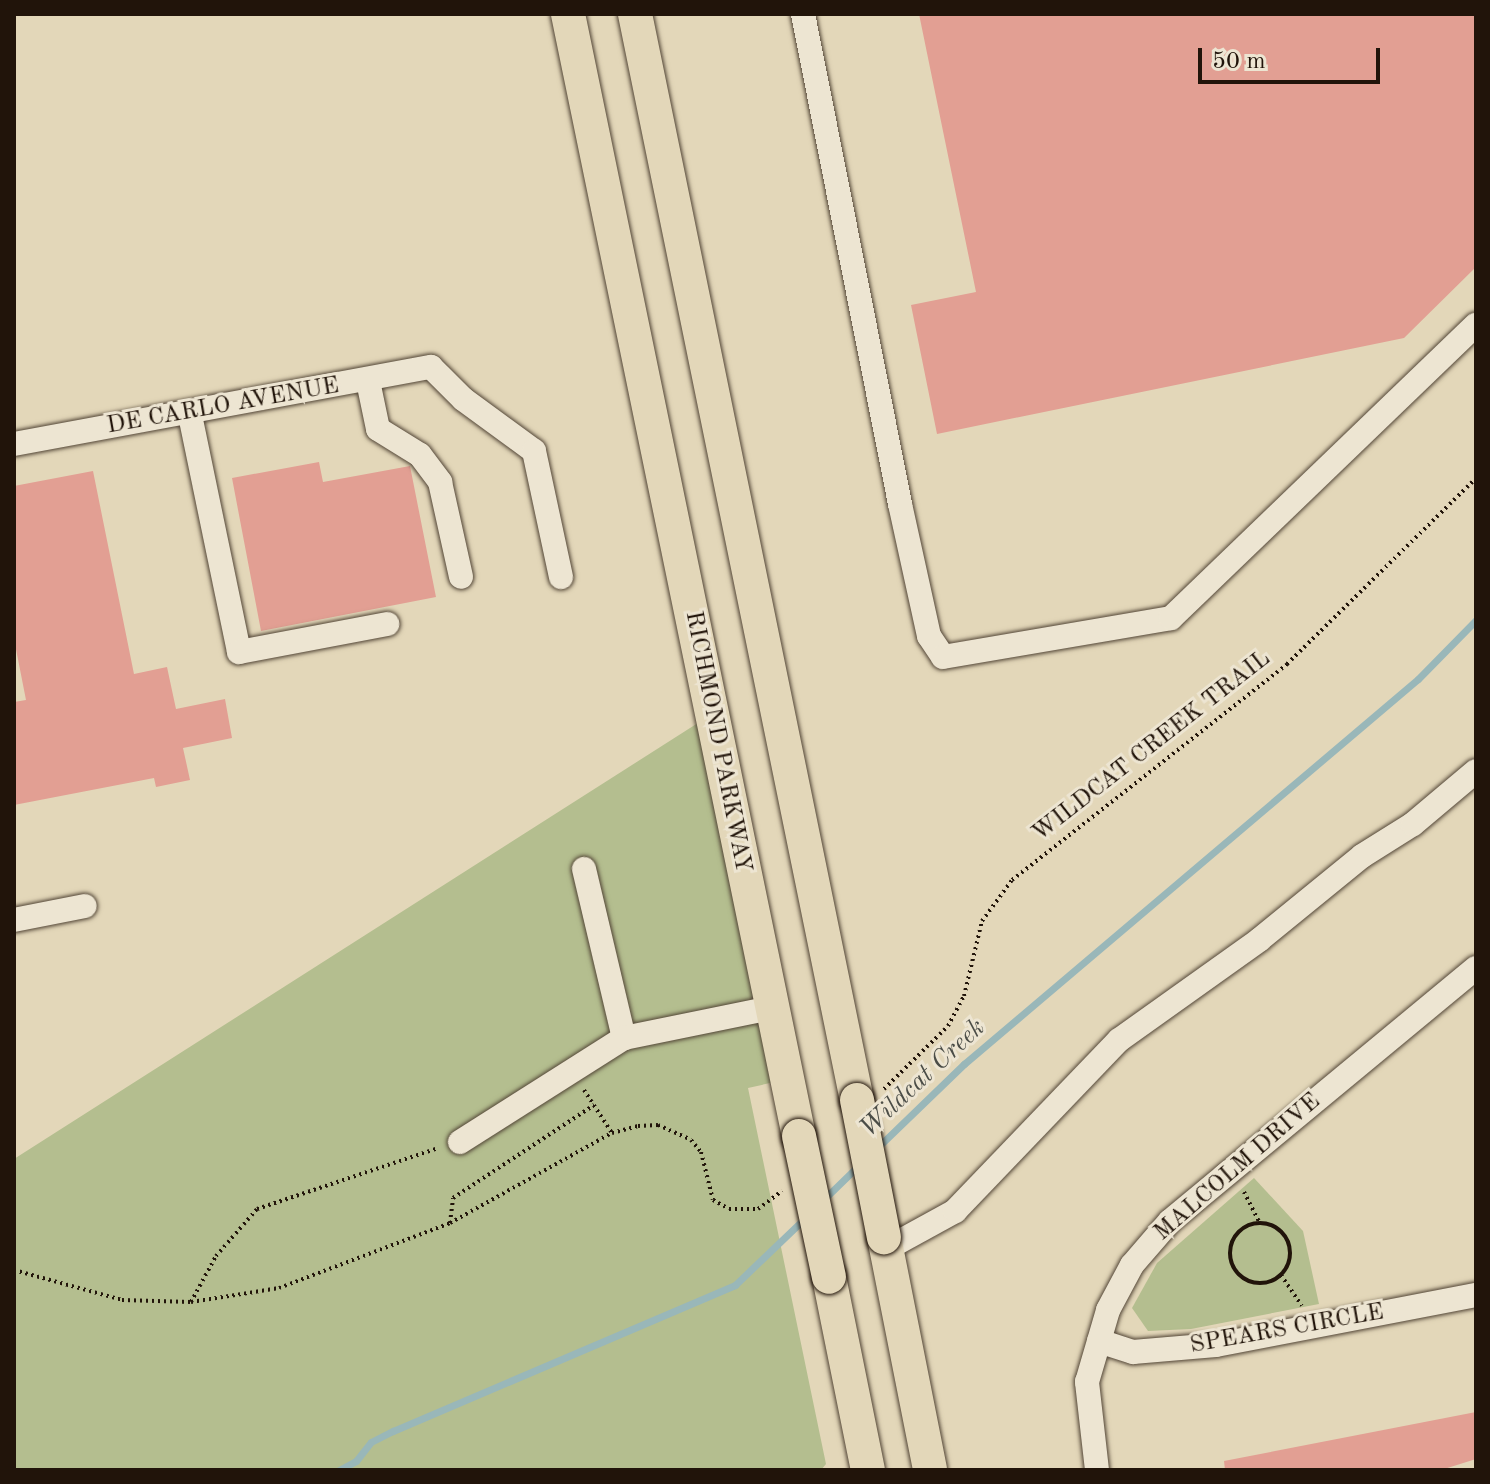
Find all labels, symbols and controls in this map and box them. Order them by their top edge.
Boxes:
scale bar [1202,32,1384,82]
text: 50 m [1212,50,1266,74]
street label: DE CARLO AVENUE [105,372,341,442]
street label: RICHMOND PARKWAY [678,609,756,875]
street label: WILDCAT CREEK TRAIL [1027,645,1277,849]
water label: Wildcat Creek [854,1013,992,1145]
street label: MALCOLM DRIVE [1149,1088,1327,1248]
street label: SPEARS CIRCLE [1188,1299,1386,1361]

